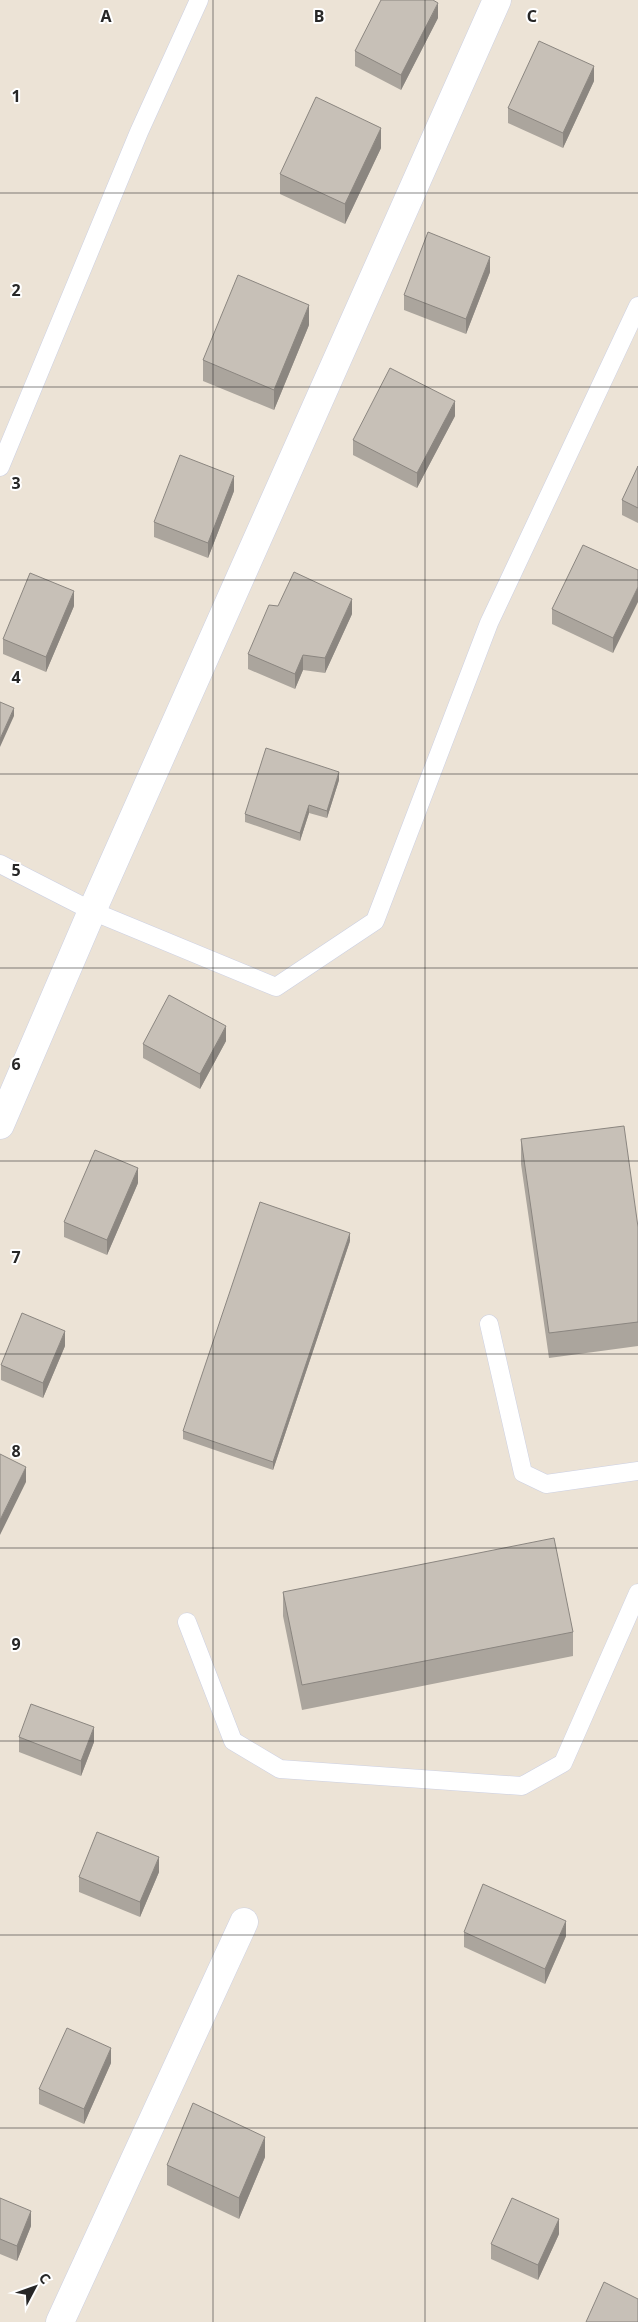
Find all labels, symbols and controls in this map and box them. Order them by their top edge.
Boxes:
text: A [100,5,112,27]
text: B [314,5,324,27]
text: C [527,5,537,27]
text: 1 [11,85,21,107]
text: 2 [11,279,21,301]
text: 3 [11,472,21,494]
text: 4 [11,666,21,688]
text: 5 [11,859,21,881]
text: 6 [11,1053,21,1075]
text: 7 [11,1246,21,1268]
text: 8 [11,1440,21,1462]
text: 9 [11,1633,21,1655]
north arrow [10,2262,60,2312]
text: С [35,2269,55,2288]

